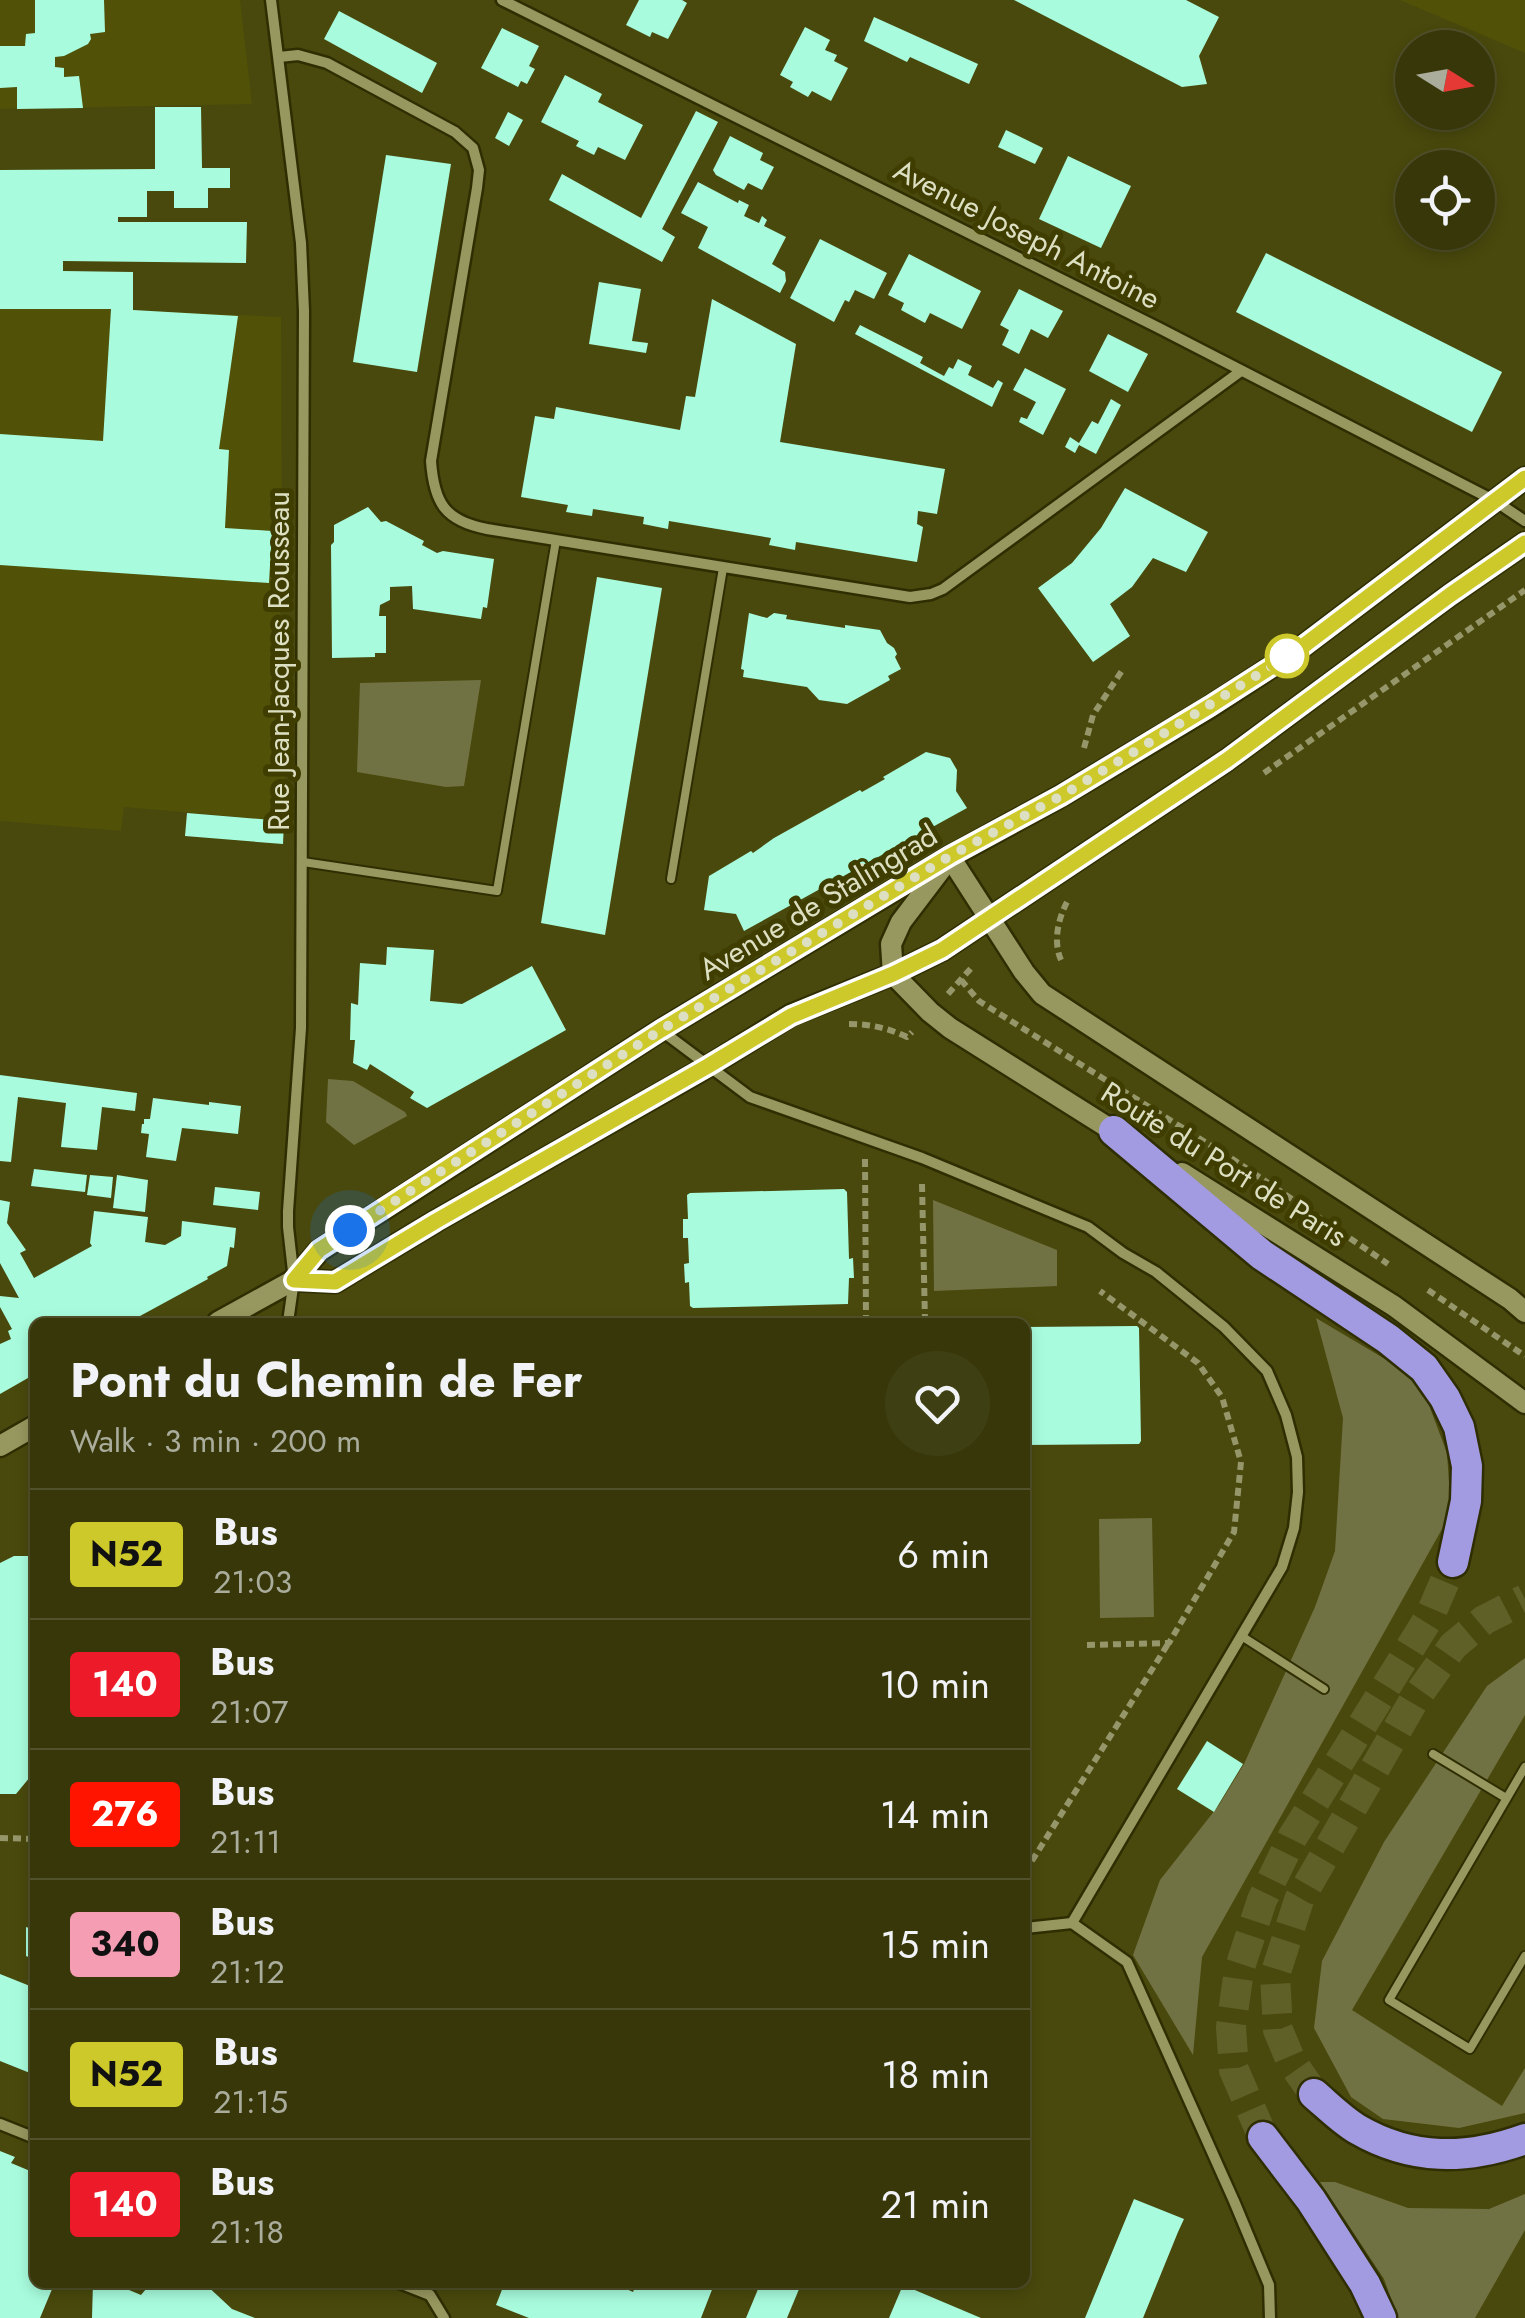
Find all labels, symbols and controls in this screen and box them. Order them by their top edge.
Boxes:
north arrow [1395,30,1495,130]
map controls [1395,30,1495,250]
street label: Avenue Joseph Antoine [886,148,1168,320]
button: locate [1395,150,1495,250]
street label: Rue Jean-Jacques Rousseau [257,491,300,831]
unlabelled marker [1266,635,1308,677]
street label: Avenue de Stalingrad [691,814,945,990]
street label: Route du Port de Paris [1093,1071,1355,1257]
your location [325,1205,375,1255]
text: Pont du Chemin de Fer [70,1346,583,1415]
button: heart [885,1351,990,1456]
text: Walk · 3 min · 200 m [70,1418,361,1464]
text: Bus [213,1504,278,1559]
text: 6 min [897,1527,990,1582]
text: N52 [90,1529,163,1579]
text: 21:03 [213,1559,292,1605]
text: Bus [210,1634,274,1689]
text: 10 min [879,1657,990,1712]
text: 140 [92,1659,158,1709]
text: 21:07 [210,1689,288,1735]
text: Bus [210,1764,274,1819]
text: 14 min [880,1787,990,1842]
text: 276 [91,1789,159,1839]
text: 21:11 [210,1819,281,1865]
text: Bus [210,1894,274,1949]
text: 15 min [881,1917,990,1972]
text: 340 [90,1919,160,1969]
text: 21:12 [210,1949,285,1995]
text: Bus [213,2024,278,2079]
text: 18 min [881,2047,990,2102]
text: N52 [90,2049,163,2099]
text: 21:15 [213,2079,288,2125]
text: Bus [210,2154,274,2209]
text: 21 min [880,2177,990,2232]
text: 140 [92,2179,158,2229]
text: 21:18 [210,2209,284,2255]

